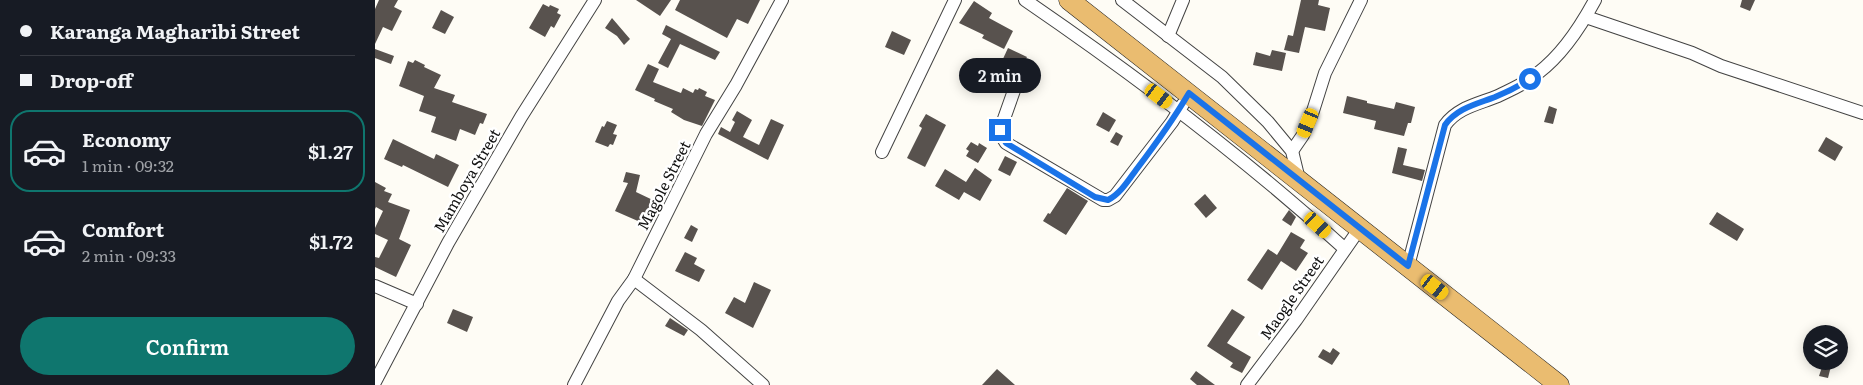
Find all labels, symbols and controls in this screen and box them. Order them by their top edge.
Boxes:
text: Karanga Magharibi Street [50,17,300,45]
callout: 2 min [959,58,1041,92]
text: 2 min [978,63,1022,87]
text: Drop-off [50,66,133,94]
route start [1519,68,1541,90]
car [1142,81,1175,111]
car [1295,106,1320,140]
route end [989,119,1011,141]
street label: Mamboya Street [427,124,505,236]
text: Economy [82,125,171,153]
icon: car [22,129,67,174]
street label: Magole Street [630,136,696,234]
text: $1.27 [308,137,353,165]
text: 1 min · 09:32 [82,153,174,177]
car [1301,209,1334,241]
text: Comfort [82,215,164,243]
icon: car [22,219,67,264]
text: $1.72 [309,227,353,255]
text: 2 min · 09:33 [82,243,176,267]
street label: Maogle Street [1253,250,1329,344]
car [1418,272,1451,302]
button: Confirm [20,317,355,375]
map controls [1803,325,1848,370]
button: layers [1803,325,1848,370]

